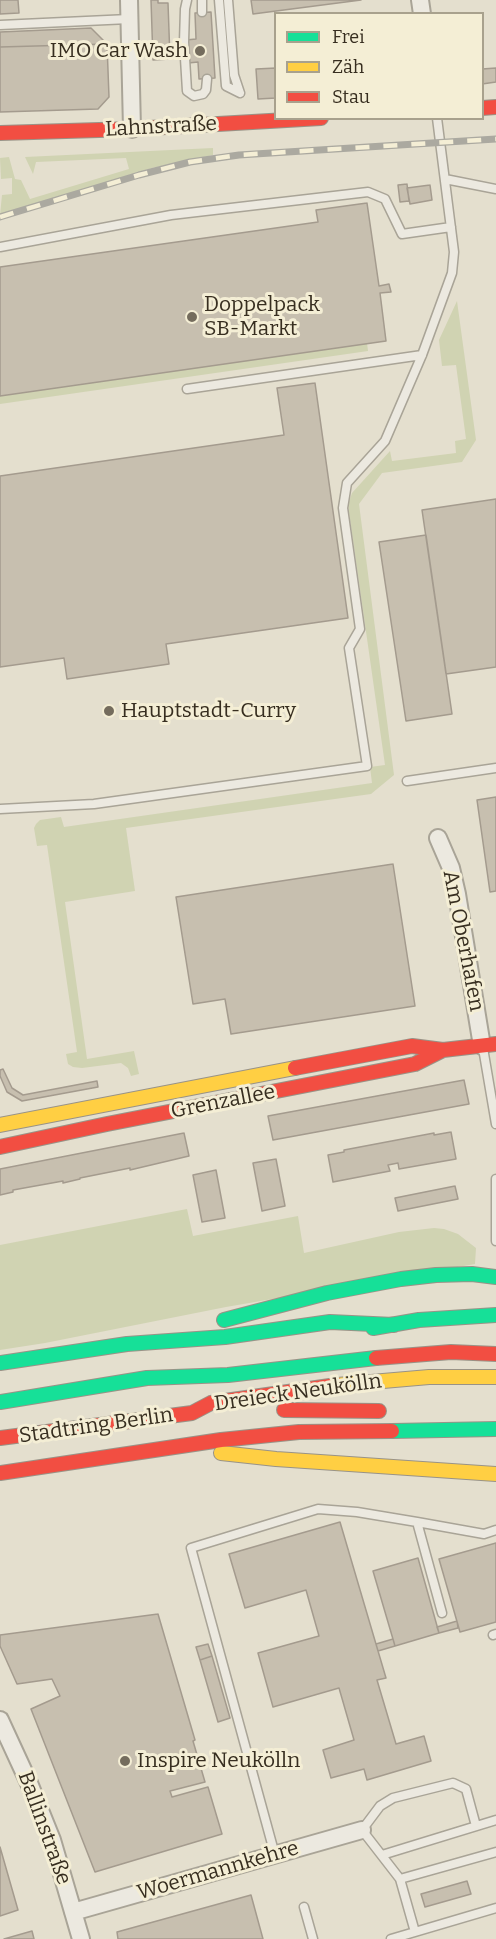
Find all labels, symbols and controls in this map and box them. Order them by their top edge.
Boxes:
legend [274,12,484,120]
text: Frei [332,26,365,48]
place label: IMO Car Wash [50,38,188,64]
marker: IMO Car Wash [193,44,207,58]
text: Zäh [332,56,364,78]
text: Stau [332,86,370,108]
street label: Lahnstraße [104,111,218,143]
place label: Doppelpack SB-Markt [204,292,320,342]
marker: Doppelpack SB-Markt [185,310,199,324]
place label: Hauptstadt-Curry [121,698,296,724]
marker: Hauptstadt-Curry [102,704,116,718]
street label: Am Oberhafen [437,868,489,1014]
street label: Grenzallee [169,1080,277,1124]
street label: Dreieck Neukölln [213,1369,383,1417]
street label: Stadtring Berlin [17,1403,175,1449]
place label: Inspire Neukölln [137,1748,300,1774]
marker: Inspire Neukölln [118,1754,132,1768]
street label: Ballinstraße [12,1768,76,1888]
street label: Woermannkehre [134,1836,302,1906]

